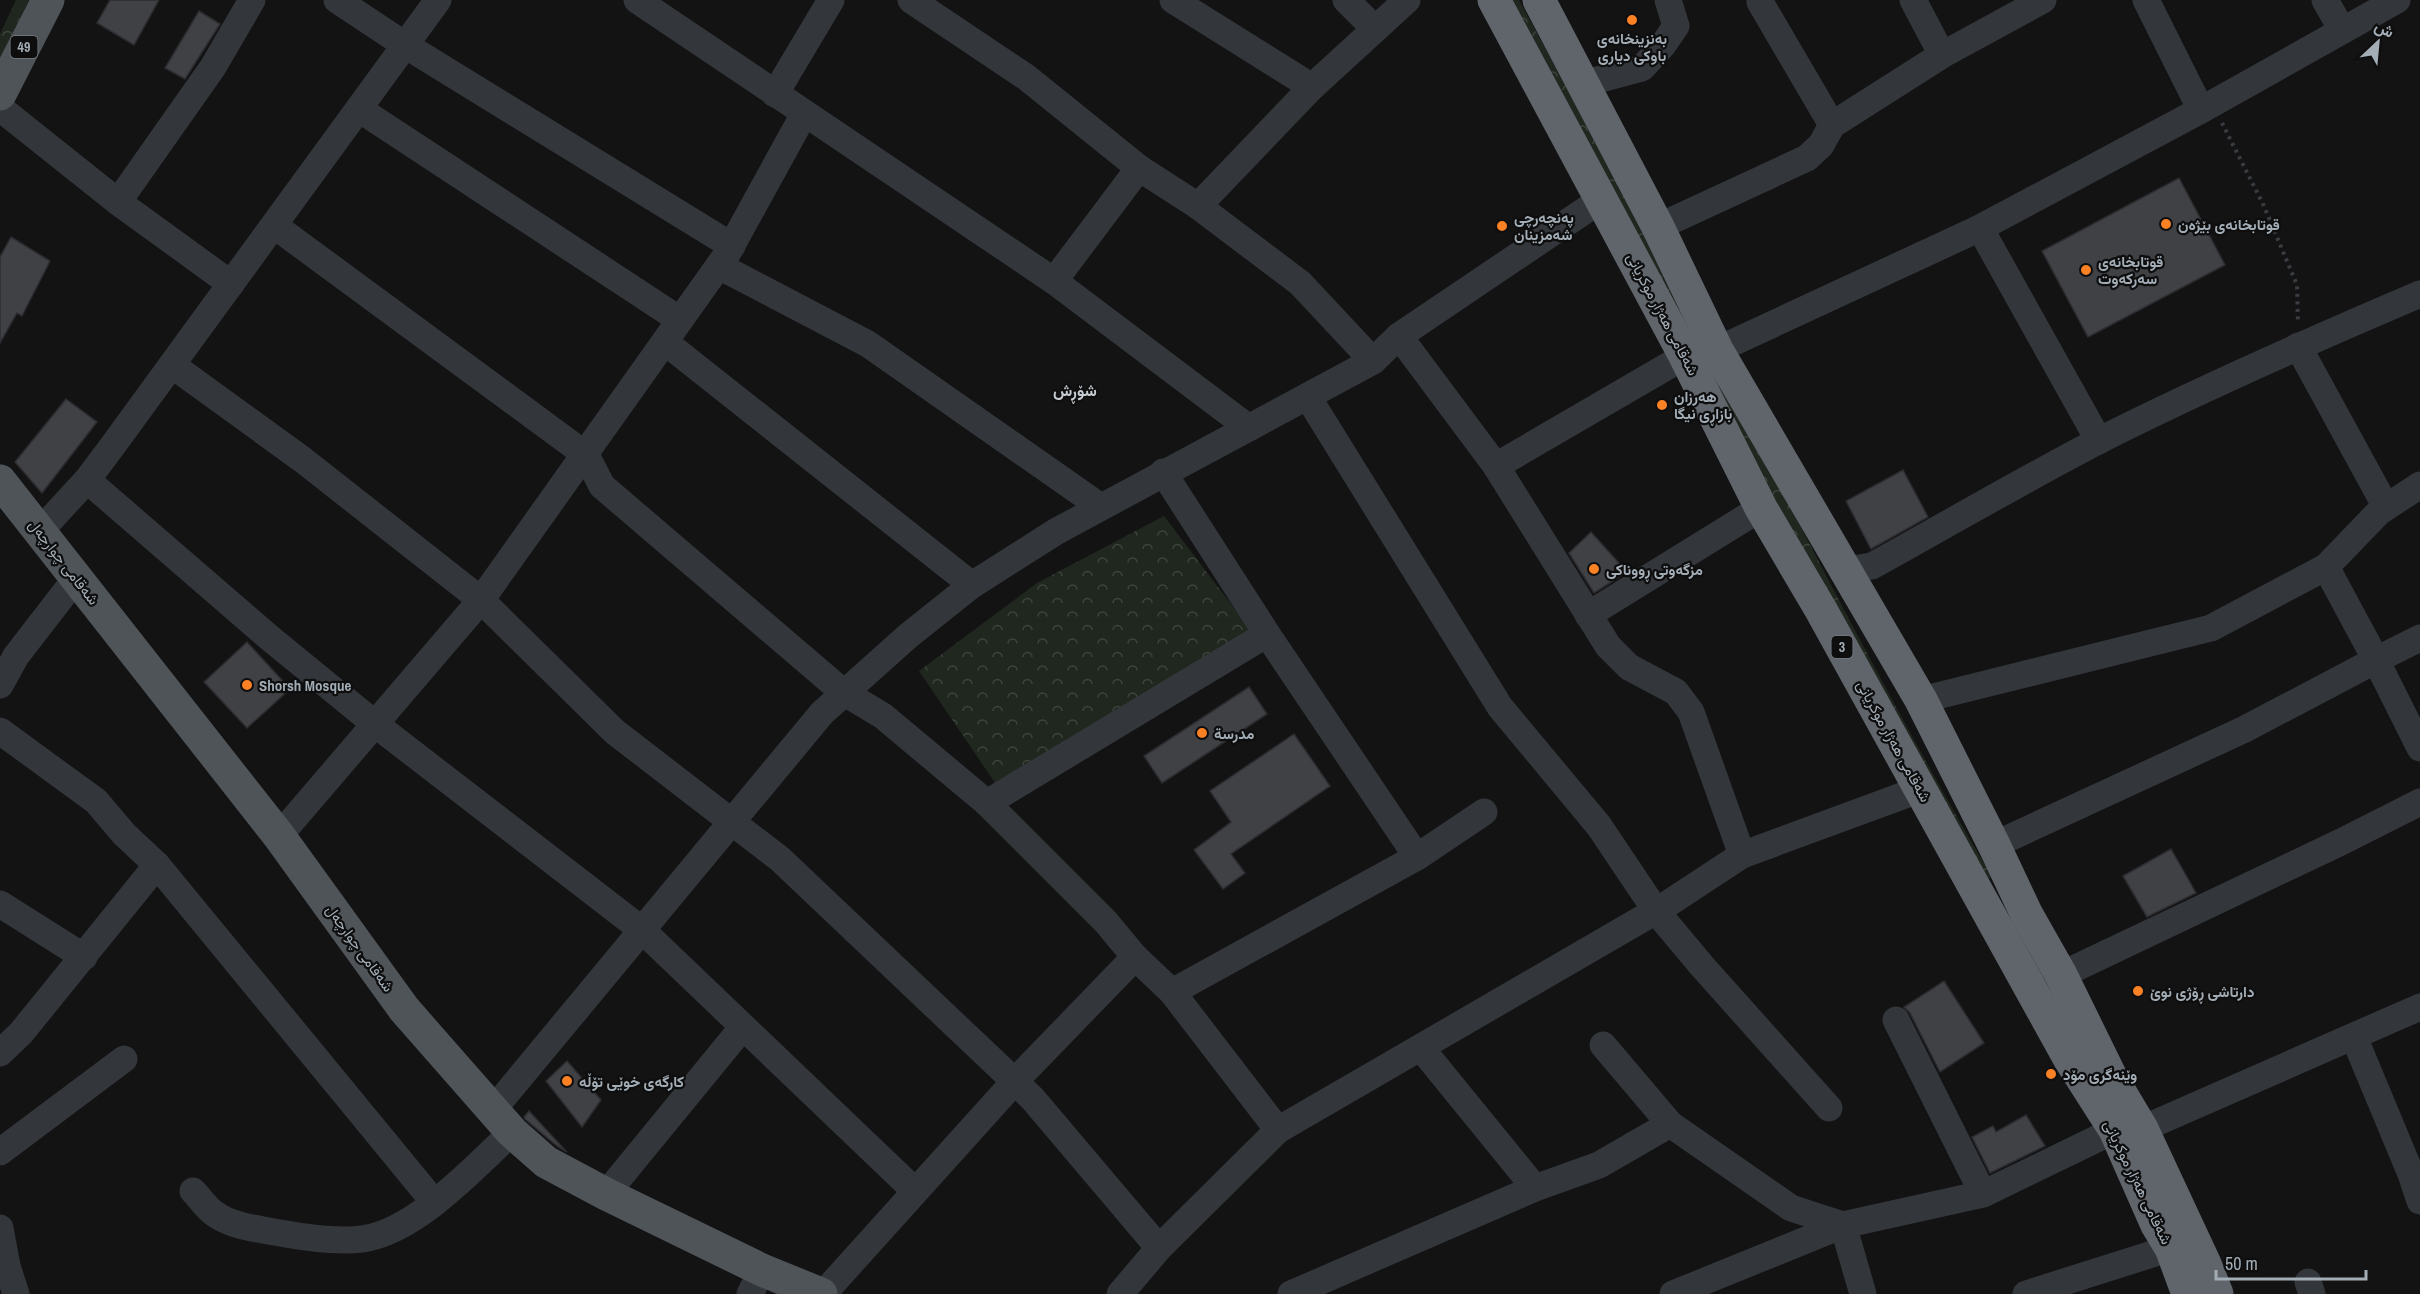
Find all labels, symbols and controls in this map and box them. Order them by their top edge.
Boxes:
north arrow [2348,12,2408,72]
marker: بەنزینخانەی باوکی دیاری [1625,13,1639,27]
text: ش [2371,14,2398,43]
place label: بەنزینخانەی باوکی دیاری [1597,28,1667,66]
road number: 49 [10,36,38,58]
place label: پەنچەرچی شەمزینان [1514,207,1574,245]
place label: قوتابخانەی بێژەن [2178,214,2280,235]
marker: قوتابخانەی بێژەن [2159,217,2173,231]
marker: پەنچەرچی شەمزینان [1495,219,1509,233]
street label: شەقامی ھەژار موکریانی [1622,249,1704,379]
place label: قوتابخانەی سەرکەوت [2098,251,2163,289]
marker: قوتابخانەی سەرکەوت [2079,263,2093,277]
district label: شۆڕش [1053,379,1097,404]
place label: هەرزان بازاڕی نیگا [1674,386,1732,426]
marker: هەرزان بازاڕی نیگا [1655,398,1669,412]
street label: شەقامی چوارچەل [24,515,104,609]
place label: مزگەوتی ڕووناکی [1606,559,1703,582]
marker: مزگەوتی ڕووناکی [1587,562,1601,576]
road number: 3 [1832,636,1852,658]
place label: Shorsh Mosque [259,675,351,696]
street label: شەقامی ھەژار موکریانی [1852,676,1936,806]
marker: Shorsh Mosque [240,678,254,692]
place label: مدرسة [1214,723,1255,744]
marker: مدرسة [1195,726,1209,740]
street label: شەقامی چوارچەل [321,900,399,996]
place label: دارتاشی ڕۆژی نوێ [2150,981,2254,1004]
marker: دارتاشی ڕۆژی نوێ [2131,984,2145,998]
place label: وێنەگری مۆد [2063,1064,2137,1085]
marker: وێنەگری مۆد [2044,1067,2058,1081]
place label: کارگەی خوێی تۆڵە [579,1071,684,1092]
marker: کارگەی خوێی تۆڵە [560,1074,574,1088]
street label: شەقامی ھەژار موکریانی [2099,1116,2177,1248]
scale bar [2216,1243,2366,1281]
text: 50 m [2225,1251,2258,1276]

